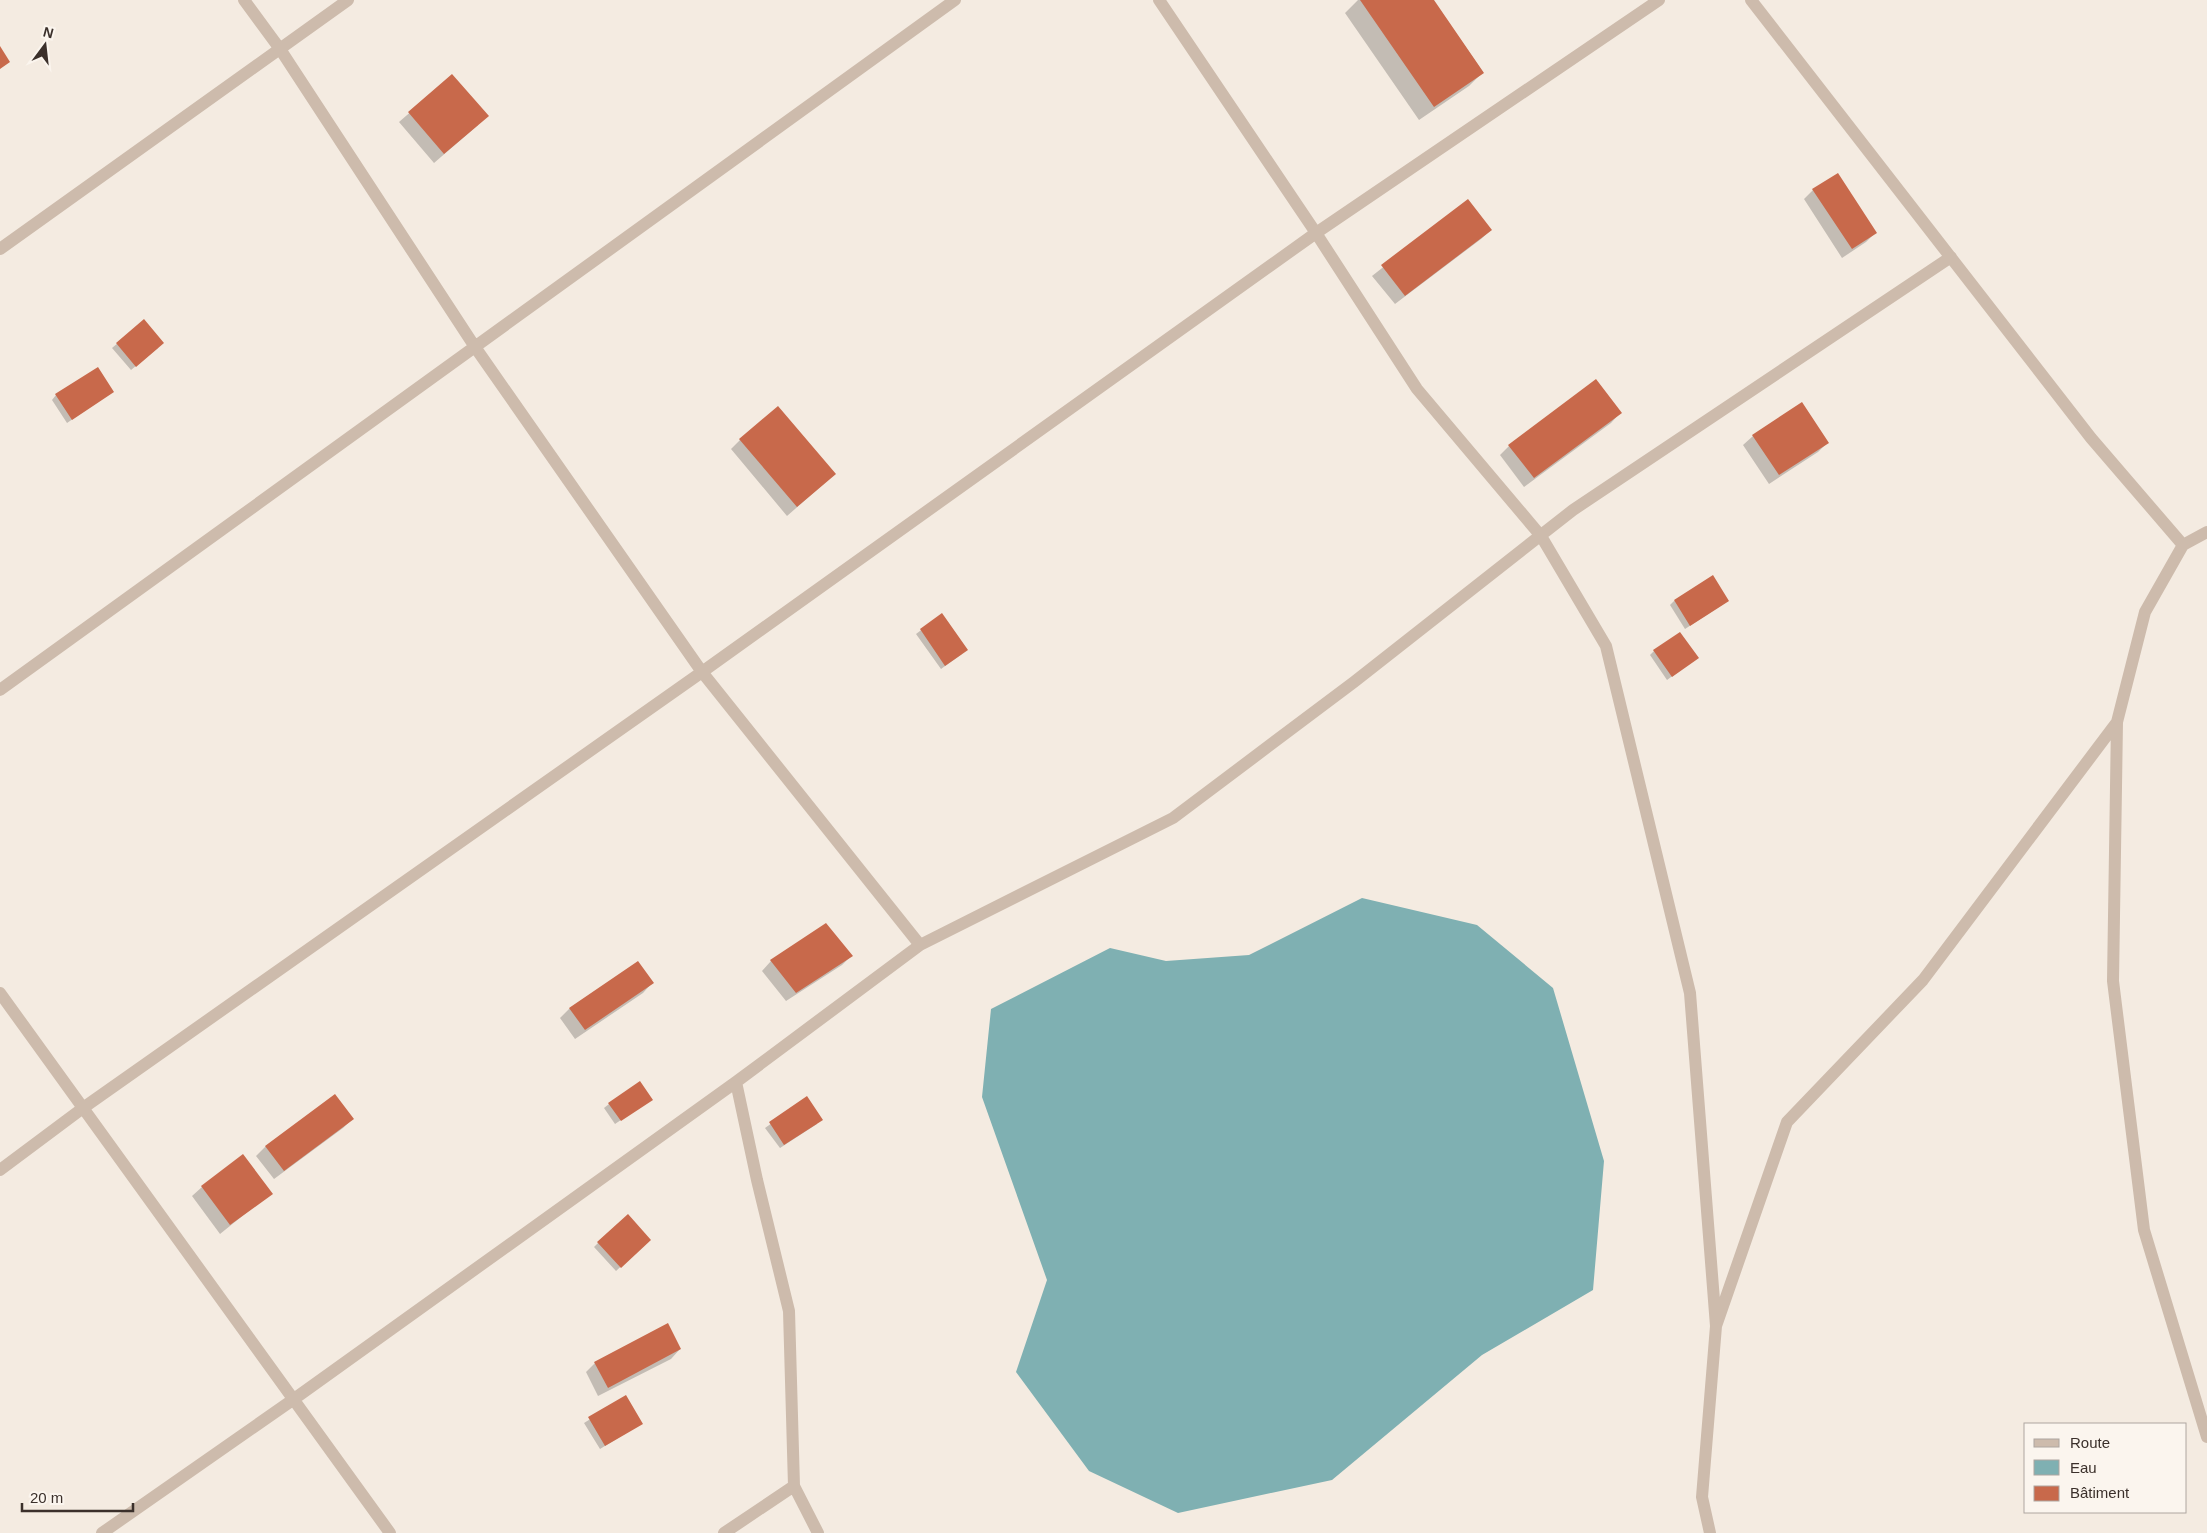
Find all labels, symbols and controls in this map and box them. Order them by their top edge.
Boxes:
north arrow [20,20,70,70]
text: N [41,23,55,41]
legend [2024,1423,2187,1513]
text: Route [2070,1434,2110,1451]
text: Eau [2070,1459,2097,1476]
scale bar [22,1480,134,1512]
text: Bâtiment [2070,1484,2130,1501]
text: 20 m [30,1489,63,1506]

